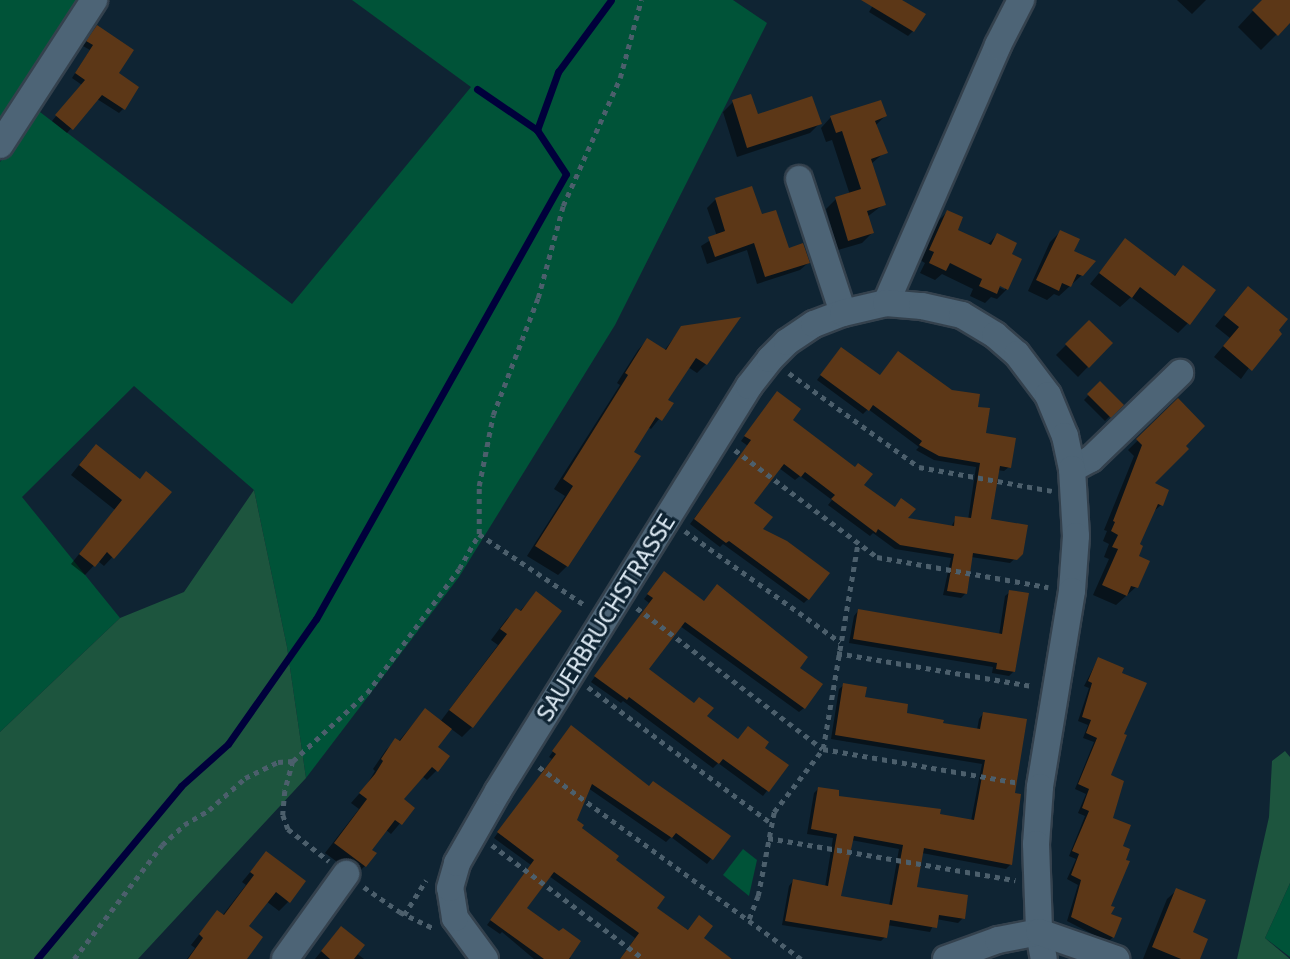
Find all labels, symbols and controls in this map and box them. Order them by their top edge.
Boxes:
street label: SAUERBRUCHSTRASSE [531,510,681,726]

